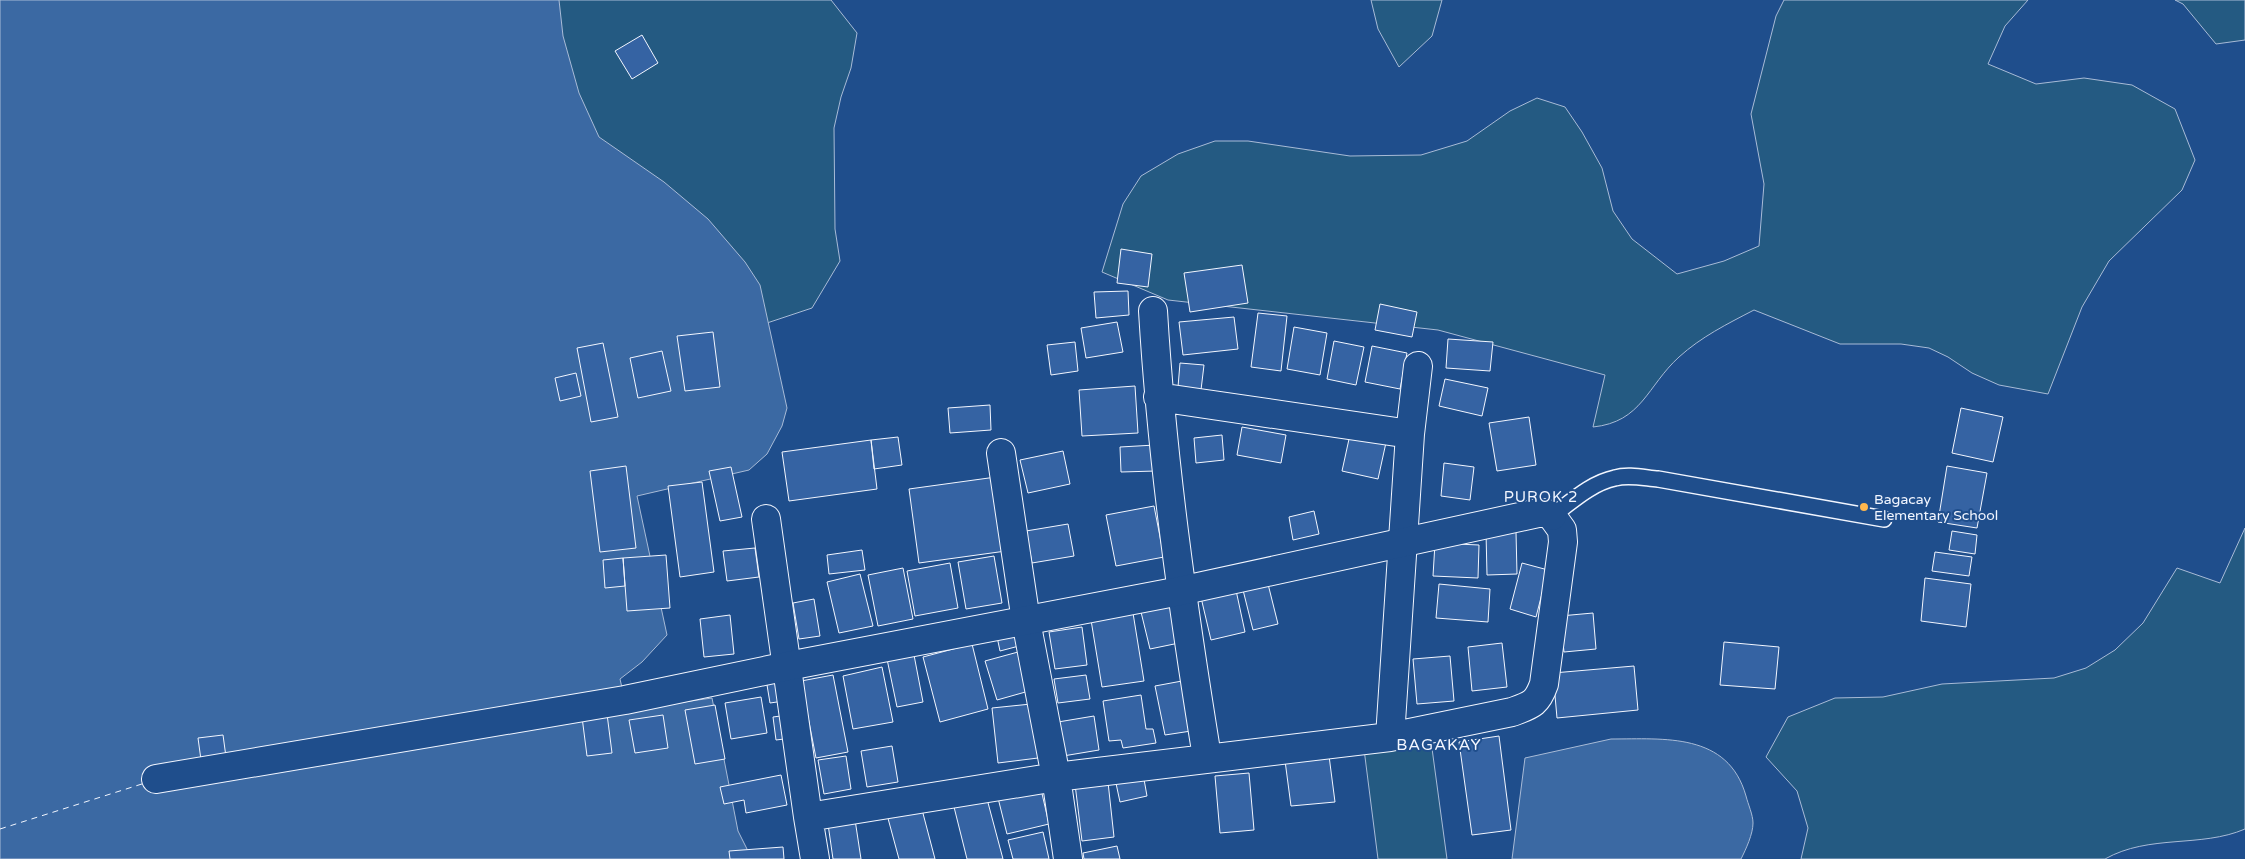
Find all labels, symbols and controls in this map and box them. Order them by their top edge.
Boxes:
district label: PUROK 2 [1504,488,1578,506]
place label: Bagacay Elementary School [1874,491,1998,524]
marker: Bagacay Elementary School [1858,501,1870,513]
district label: BAGAKAY [1396,735,1482,755]

